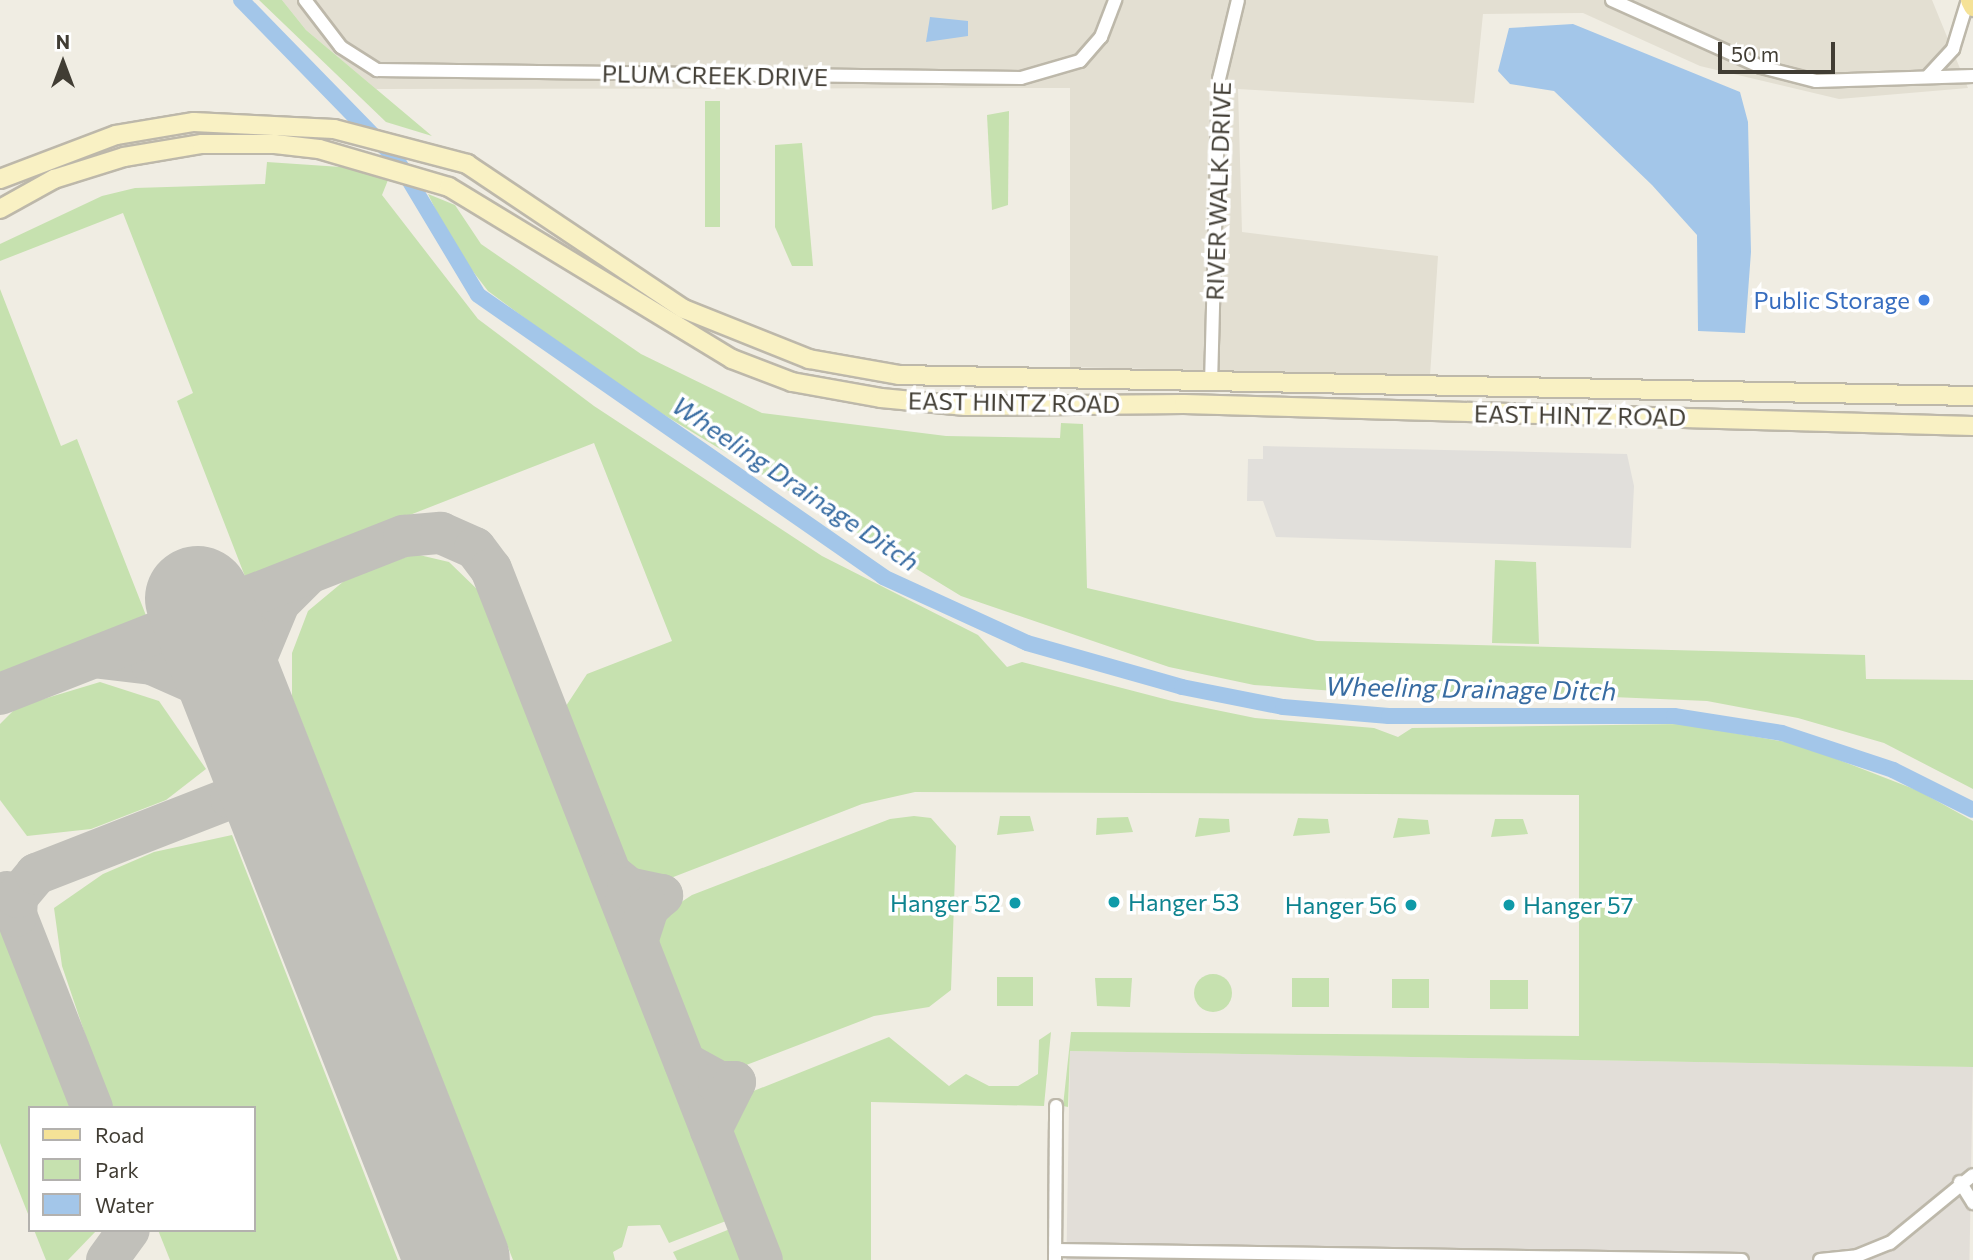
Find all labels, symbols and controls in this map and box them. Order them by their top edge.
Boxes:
north arrow [28,28,98,98]
scale bar [1721,28,1838,72]
text: N [56,30,70,53]
text: 50 m [1731,41,1779,66]
street label: PLUM CREEK DRIVE [602,59,828,91]
street label: RIVER WALK DRIVE [1200,81,1236,301]
place label: Public Storage [1753,286,1910,314]
marker: Public Storage [1916,292,1932,308]
street label: EAST HINTZ ROAD [908,386,1120,418]
water label: Wheeling Drainage Ditch [667,389,925,577]
street label: EAST HINTZ ROAD [1474,399,1686,431]
water label: Wheeling Drainage Ditch [1325,670,1617,706]
place label: Hanger 53 [1128,888,1239,916]
place label: Hanger 52 [890,889,1001,917]
place label: Hanger 56 [1285,891,1397,919]
place label: Hanger 57 [1523,891,1633,919]
marker: Hanger 53 [1106,894,1122,910]
marker: Hanger 52 [1007,895,1023,911]
marker: Hanger 56 [1403,897,1419,913]
marker: Hanger 57 [1501,897,1517,913]
legend [28,1106,256,1232]
text: Road [95,1122,144,1147]
text: Park [95,1157,139,1182]
text: Water [95,1192,154,1217]

